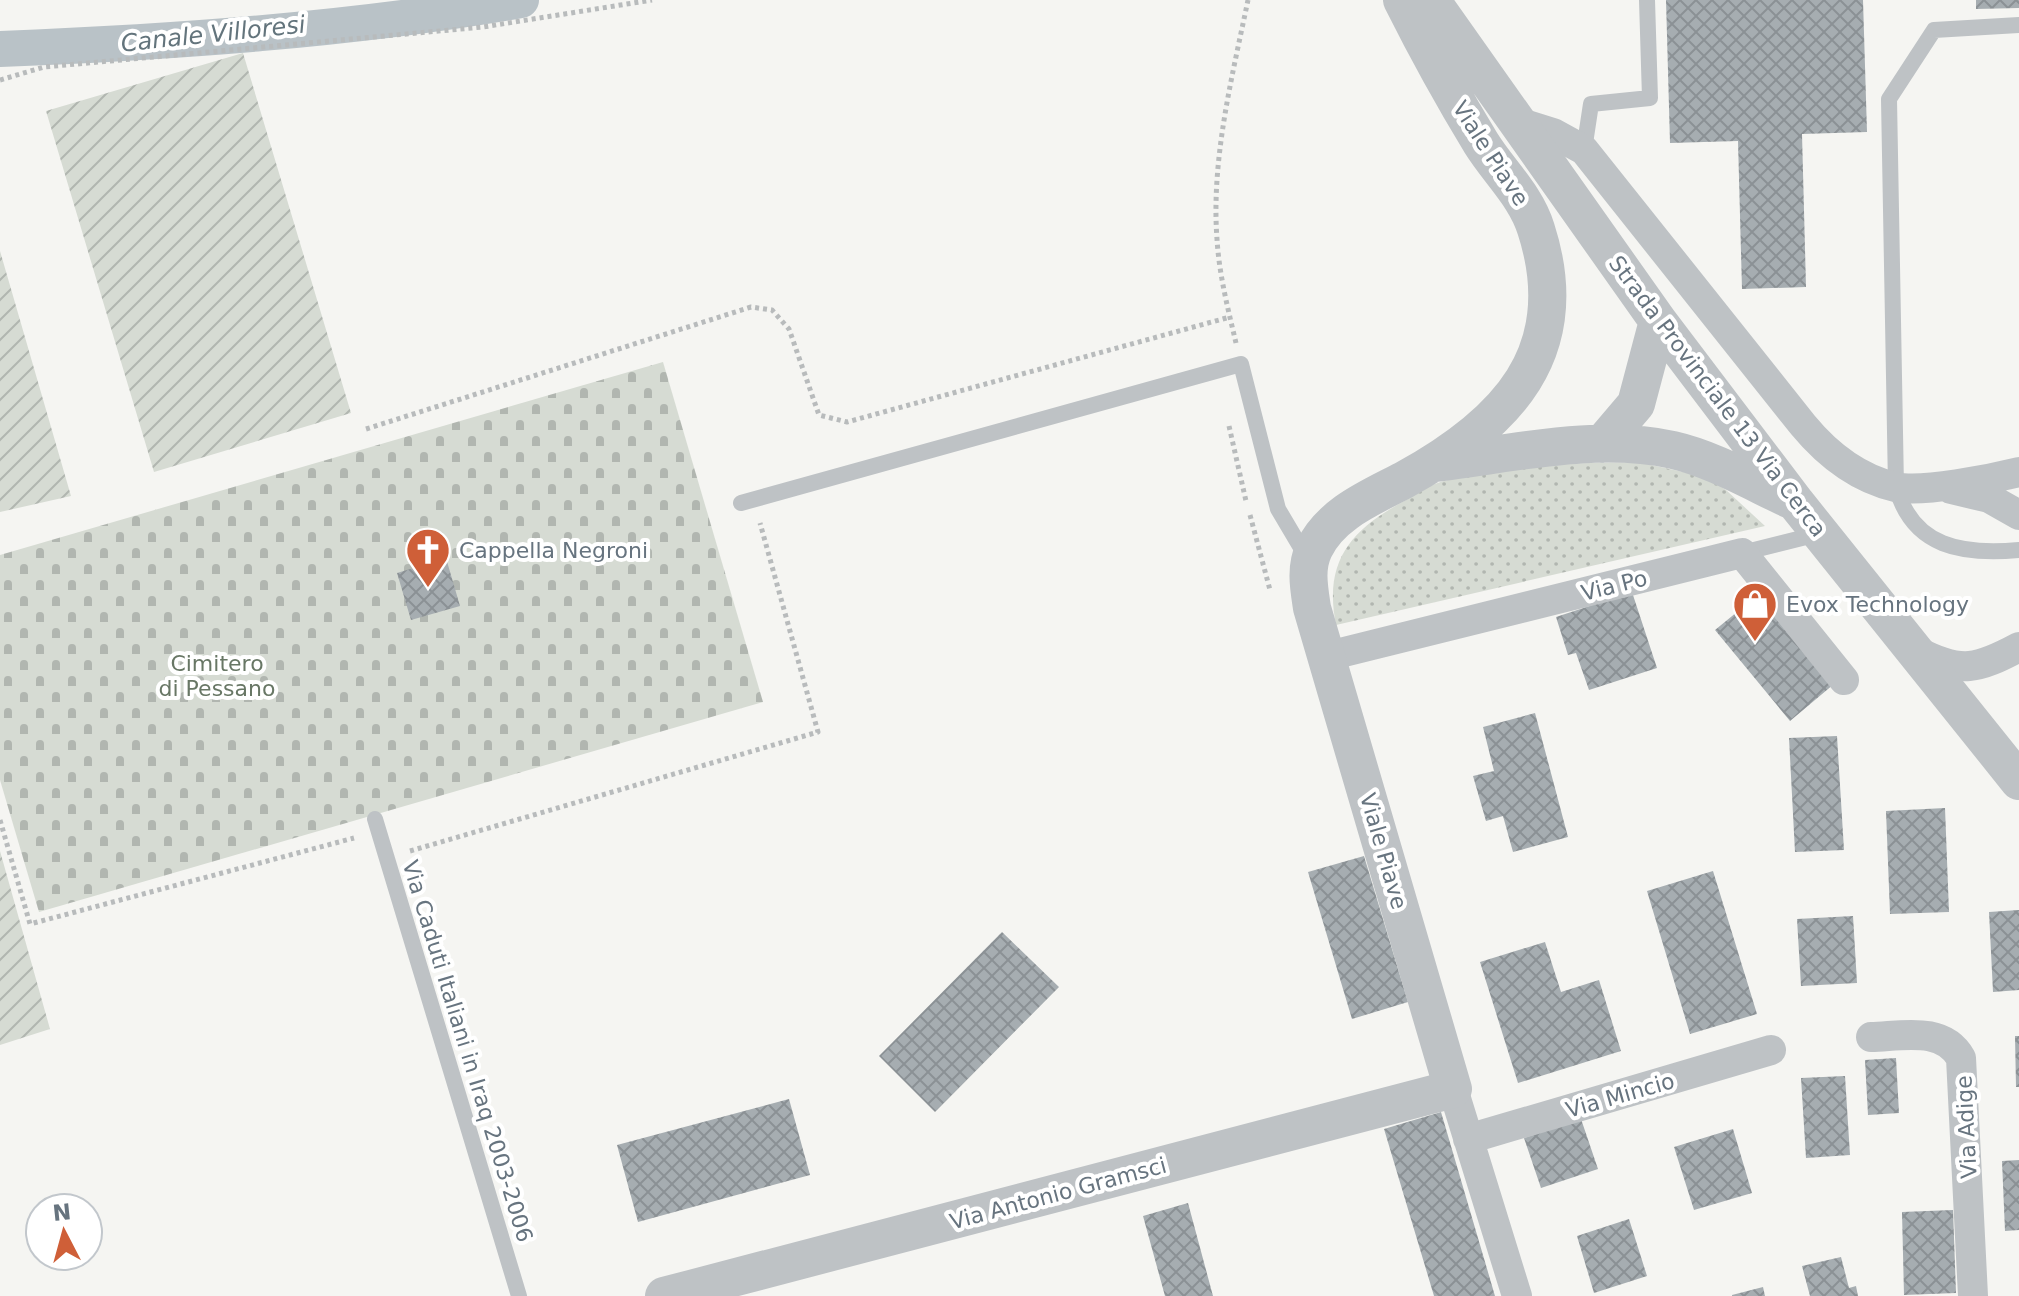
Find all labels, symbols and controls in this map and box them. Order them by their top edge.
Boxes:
water label: Canale Villoresi [119,10,307,58]
street label: Viale Piave [1447,96,1534,210]
street label: Strada Provinciale 13 Via Cerca [1604,251,1831,542]
church icon: Cappella Negroni [404,526,452,589]
place label: Cappella Negroni [459,538,648,563]
street label: Via Po [1579,565,1650,606]
shop icon: Evox Technology [1731,580,1779,643]
place label: Evox Technology [1786,592,1969,617]
park label: Cimitero di Pessano [159,651,275,701]
street label: Viale Piave [1355,790,1412,912]
street label: Via Caduti Italiani in Iraq 2003-2006 [397,857,538,1245]
street label: Via Mincio [1563,1068,1677,1123]
street label: Via Adige [1951,1075,1982,1179]
street label: Via Antonio Gramsci [947,1152,1169,1234]
north arrow [24,1192,104,1272]
text: N [51,1199,72,1226]

